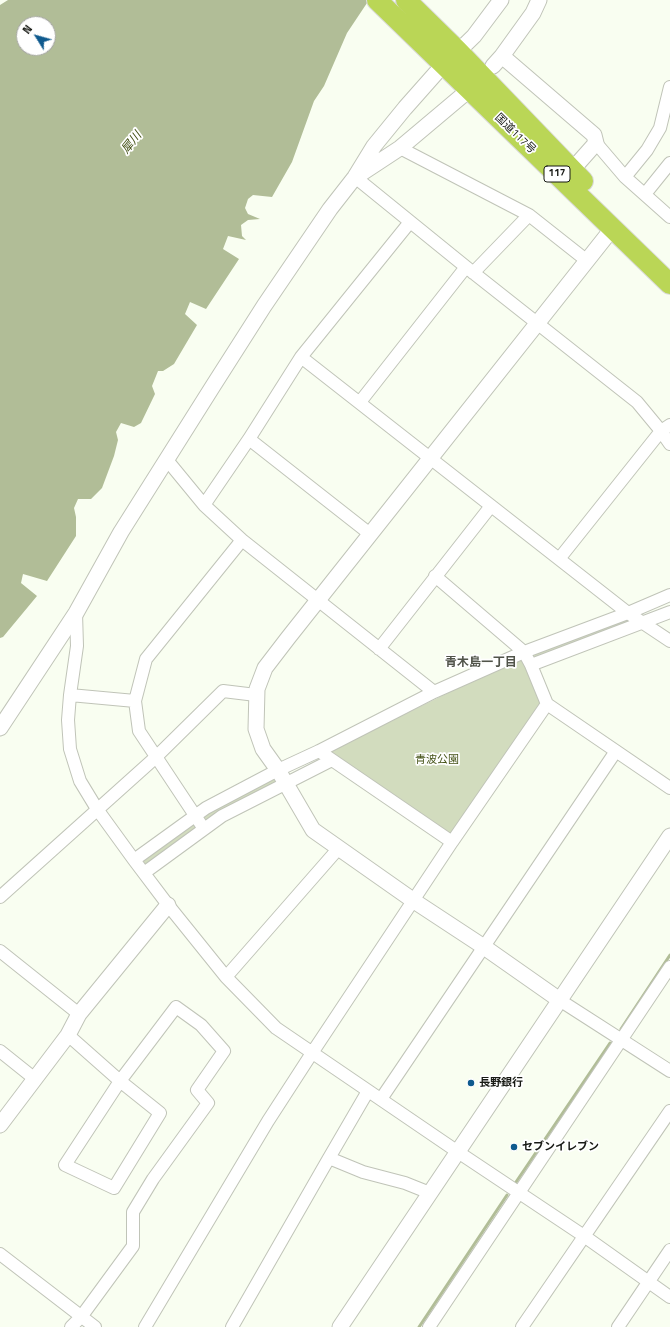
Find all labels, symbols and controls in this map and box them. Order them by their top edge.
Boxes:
north arrow [16,16,56,56]
text: N [19,22,36,37]
street label: 国道117号 [492,111,538,157]
water label: 犀川 [119,129,145,157]
road number: 117 [544,166,570,182]
district label: 青木島一丁目 [445,656,517,670]
park label: 青波公園 [415,753,459,767]
place label: 長野銀行 [479,1076,523,1090]
marker: 長野銀行 [466,1078,476,1088]
place label: セブンイレブン [522,1140,599,1154]
marker: セブンイレブン [509,1142,519,1152]

